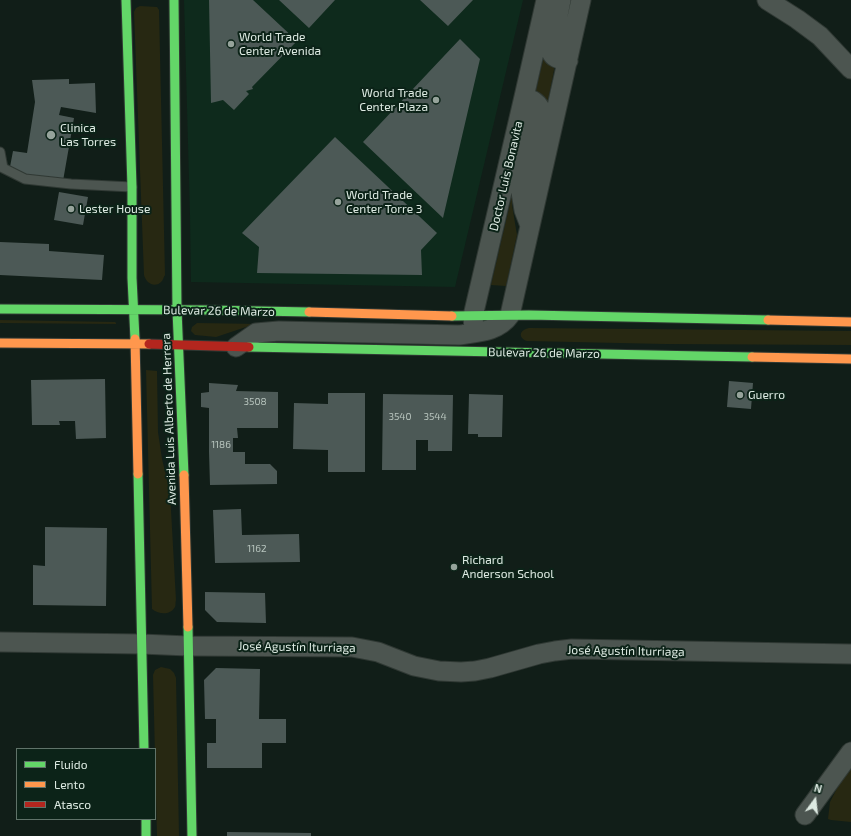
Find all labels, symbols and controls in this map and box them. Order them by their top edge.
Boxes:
place label: World Trade Center Avenida [239,30,321,58]
marker: World Trade Center Avenida [226,39,236,49]
place label: World Trade Center Plaza [359,86,428,114]
marker: World Trade Center Plaza [431,95,441,105]
street label: Doctor Luis Bonavita [486,120,526,232]
place label: Clinica Las Torres [60,121,116,149]
marker: Clinica Las Torres [45,129,57,141]
place label: World Trade Center Torre 3 [346,188,422,216]
marker: World Trade Center Torre 3 [333,197,343,207]
place label: Lester House [79,202,150,216]
marker: Lester House [66,204,76,214]
street label: Bulevar 26 de Marzo [163,303,275,319]
street label: Avenida Luis Alberto de Herrera [159,333,179,505]
street label: Bulevar 26 de Marzo [488,345,600,361]
place label: Guerro [748,388,785,402]
marker: Guerro [735,390,745,400]
house number: 3508 [243,396,267,408]
house number: 3540 [388,411,412,423]
house number: 3544 [423,411,447,423]
house number: 1186 [211,439,231,451]
house number: 1162 [247,543,267,555]
place label: Richard Anderson School [462,553,554,581]
marker: Richard Anderson School [449,562,459,572]
street label: José Agustín Iturriaga [238,639,356,655]
street label: José Agustín Iturriaga [567,643,685,659]
legend [16,748,156,820]
text: Fluido [54,757,88,771]
text: Lento [54,777,85,791]
north arrow [795,780,835,820]
text: N [813,781,824,795]
text: Atasco [54,797,91,811]

